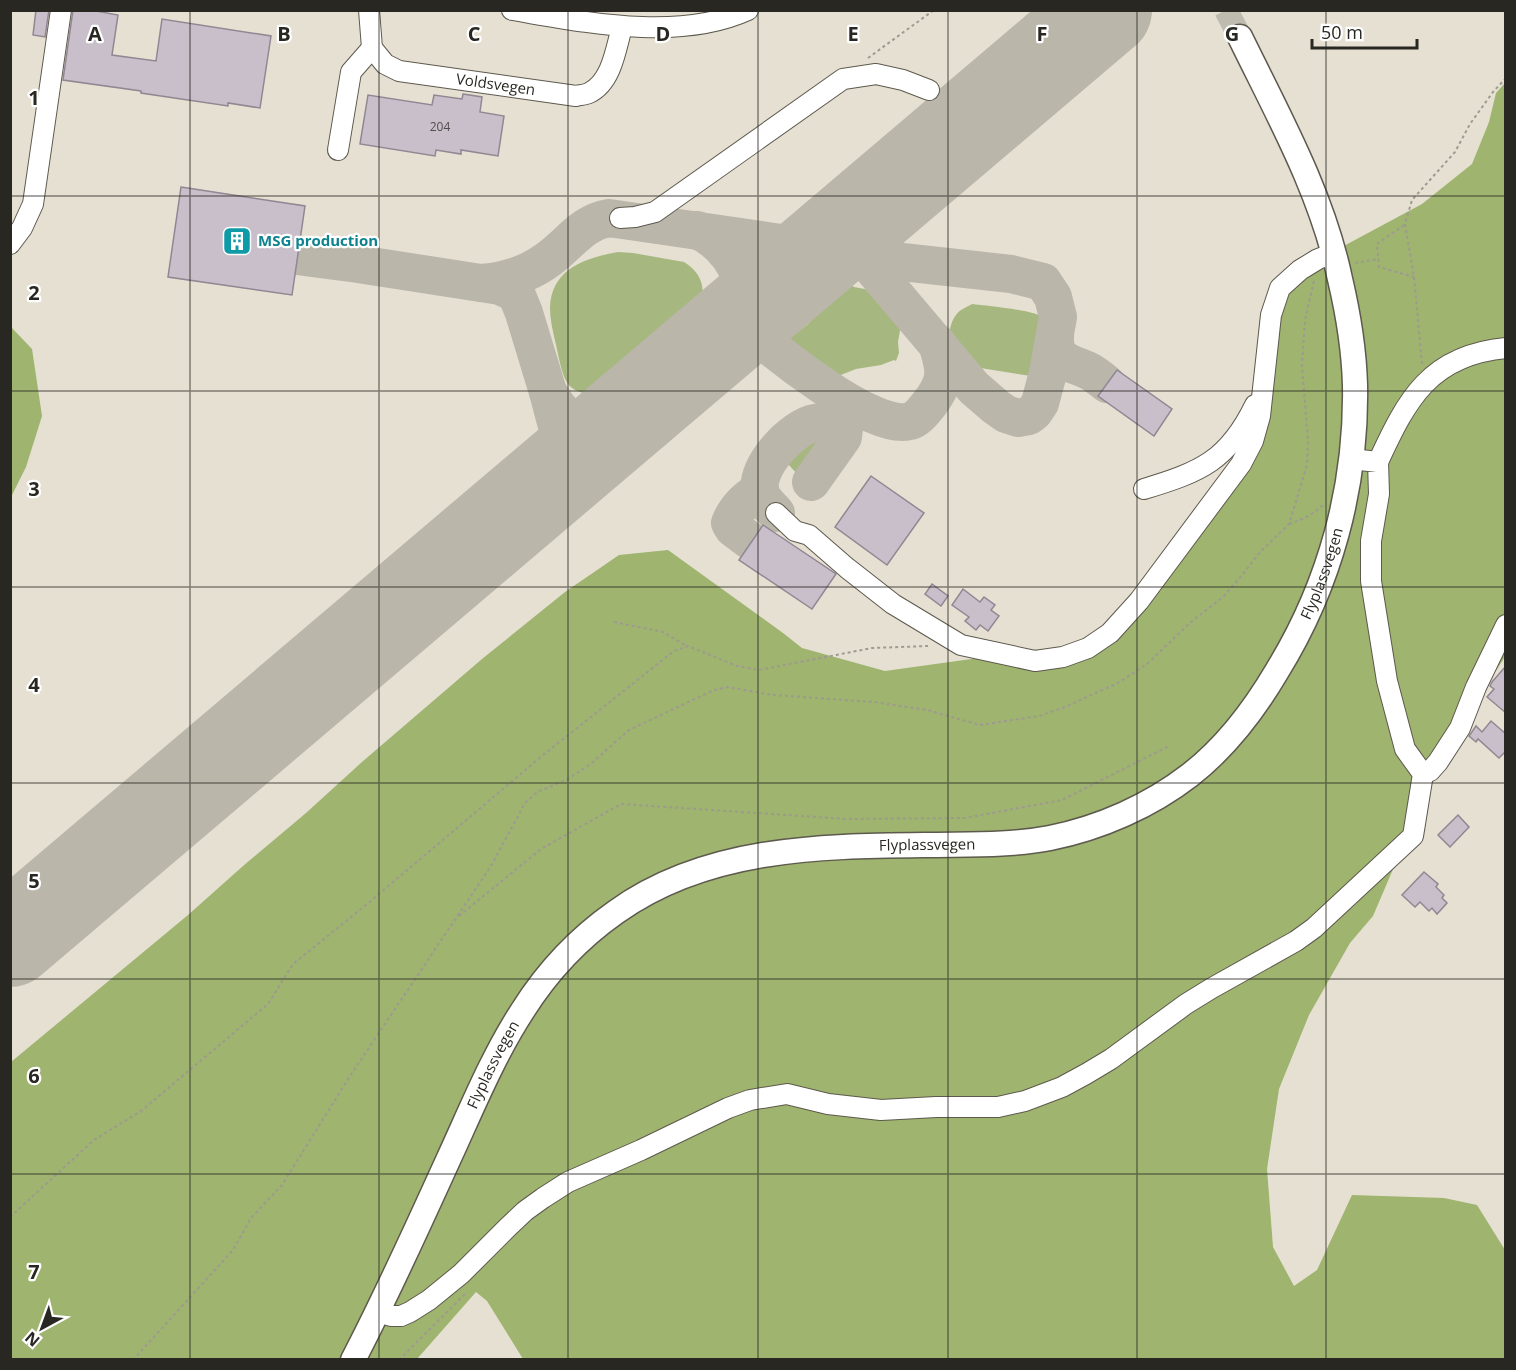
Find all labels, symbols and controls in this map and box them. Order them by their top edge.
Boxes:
scale bar [1312,12,1417,50]
text: A [88,20,102,47]
text: B [277,20,291,47]
text: C [468,20,481,47]
text: D [656,20,670,47]
text: E [847,20,859,47]
text: F [1037,20,1047,47]
text: G [1225,20,1239,47]
text: 50 m [1321,20,1363,44]
street label: Voldsvegen [455,68,537,99]
text: 1 [28,84,40,111]
house number: 204 [430,118,450,135]
building icon: MSG production [221,225,253,257]
place label: MSG production [258,230,378,250]
text: 2 [28,279,40,306]
text: 3 [28,475,40,502]
street label: Flyplassvegen [1295,525,1347,622]
text: 4 [28,671,40,698]
street label: Flyplassvegen [879,833,976,855]
text: 5 [28,867,40,894]
street label: Flyplassvegen [462,1016,523,1112]
text: 6 [28,1062,40,1089]
text: 7 [28,1258,40,1285]
north arrow [12,1298,72,1358]
text: N [20,1327,44,1352]

